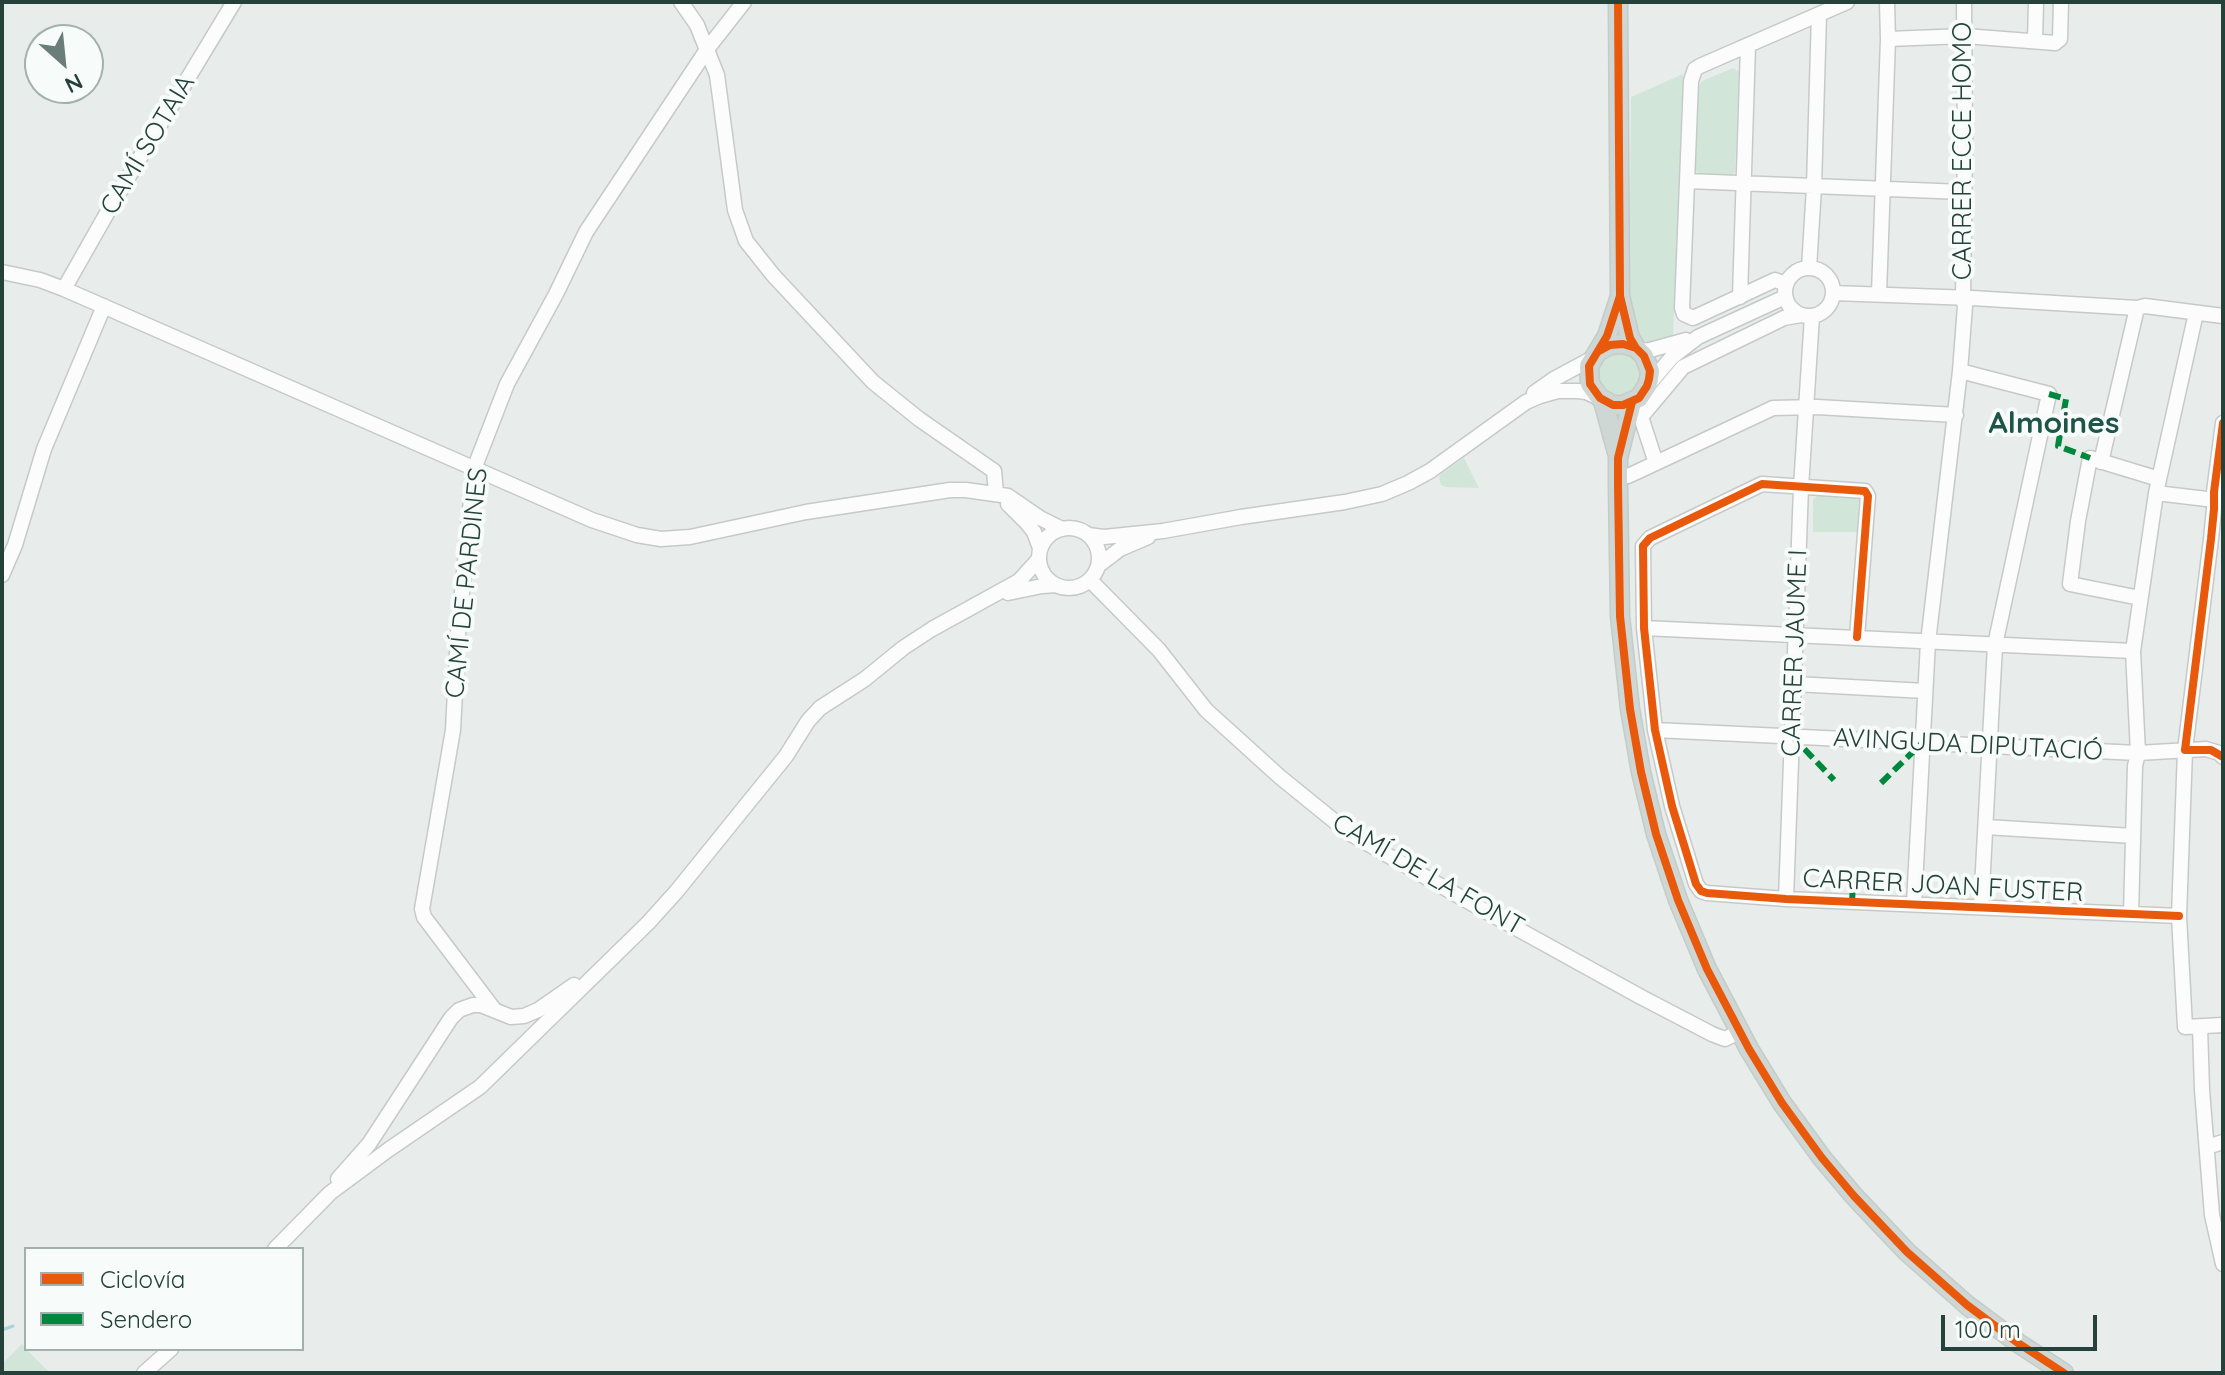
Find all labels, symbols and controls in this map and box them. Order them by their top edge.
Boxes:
street label: CARRER ECCE HOMO [1947,22,1979,280]
north arrow [24,24,104,104]
text: N [60,67,88,100]
street label: CAMÍ SOTAIA [94,69,202,221]
district label: Almoines [1989,406,2119,442]
street label: CAMÍ DE PARDINES [439,466,495,700]
street label: CARRER JAUME I [1776,549,1814,757]
street label: AVINGUDA DIPUTACIÓ [1832,722,2104,768]
street label: CAMÍ DE LA FONT [1327,807,1529,943]
street label: CARRER JOAN FUSTER [1802,863,2084,909]
legend [24,1247,304,1351]
text: Ciclovía [100,1264,185,1294]
scale bar [1945,1299,2101,1349]
text: Sendero [100,1304,192,1334]
text: 100 m [1955,1314,2021,1344]

